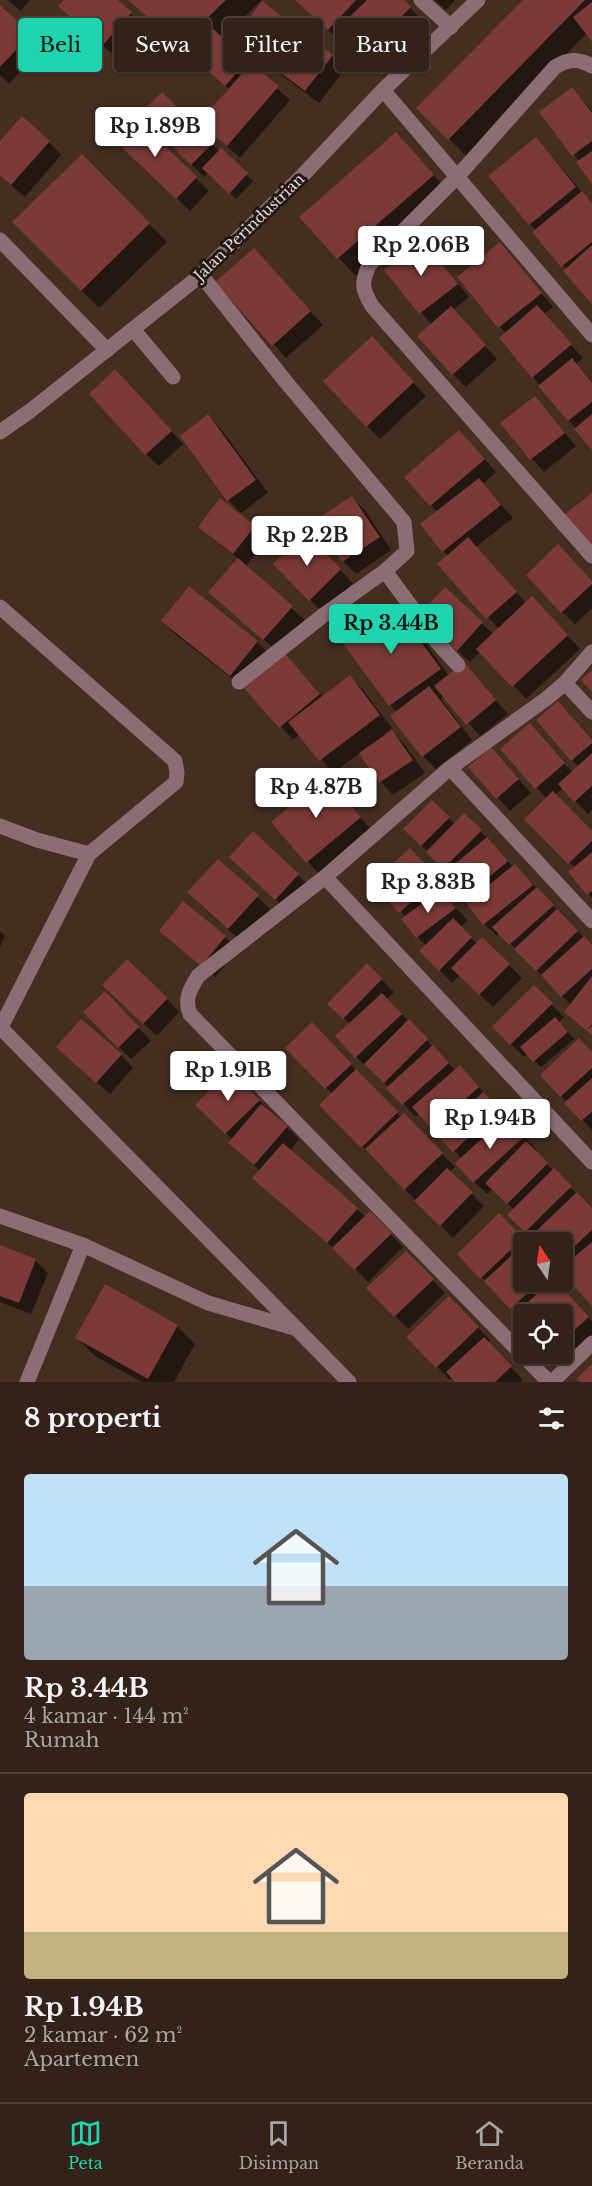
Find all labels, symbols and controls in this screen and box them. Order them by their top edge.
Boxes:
chip: Beli [18,18,102,72]
chip: Sewa [114,18,211,72]
chip: Filter [223,18,323,72]
chip: Baru [335,18,429,72]
pin: Rp 1.89B [93,107,217,158]
text: Rp 1.89B [109,114,201,138]
street label: Jalan Perindustrian [188,169,308,286]
pin: Rp 2.06B [359,226,483,277]
text: Rp 2.06B [372,233,470,257]
pin: Rp 2.2B [252,516,362,567]
text: Rp 2.2B [266,523,348,547]
pin: Rp 3.44B [329,604,453,655]
text: Rp 3.44B [343,611,439,635]
pin: Rp 4.87B [254,768,378,819]
text: Rp 4.87B [269,775,363,799]
pin: Rp 3.83B [366,863,490,914]
text: Rp 3.83B [381,870,475,894]
pin: Rp 1.91B [166,1051,290,1102]
text: Rp 1.91B [184,1058,272,1082]
pin: Rp 1.94B [428,1099,552,1150]
text: Rp 1.94B [444,1106,536,1130]
north arrow [513,1232,573,1292]
map controls [513,1232,573,1364]
button: locate [513,1304,573,1364]
text: 8 properti [24,1402,161,1434]
icon: filters [535,1402,568,1435]
icon: home [242,1513,350,1621]
text: Rp 3.44B [24,1672,149,1704]
text: 4 kamar · 144 m² [24,1704,189,1728]
text: Rumah [24,1728,99,1752]
icon: home [242,1832,350,1940]
text: Rp 1.94B [24,1991,144,2023]
text: 2 kamar · 62 m² [24,2023,182,2047]
text: Apartemen [24,2047,139,2071]
tab: Peta [68,2117,103,2173]
tab: Disimpan [239,2117,319,2173]
tab: Beranda [455,2117,524,2173]

